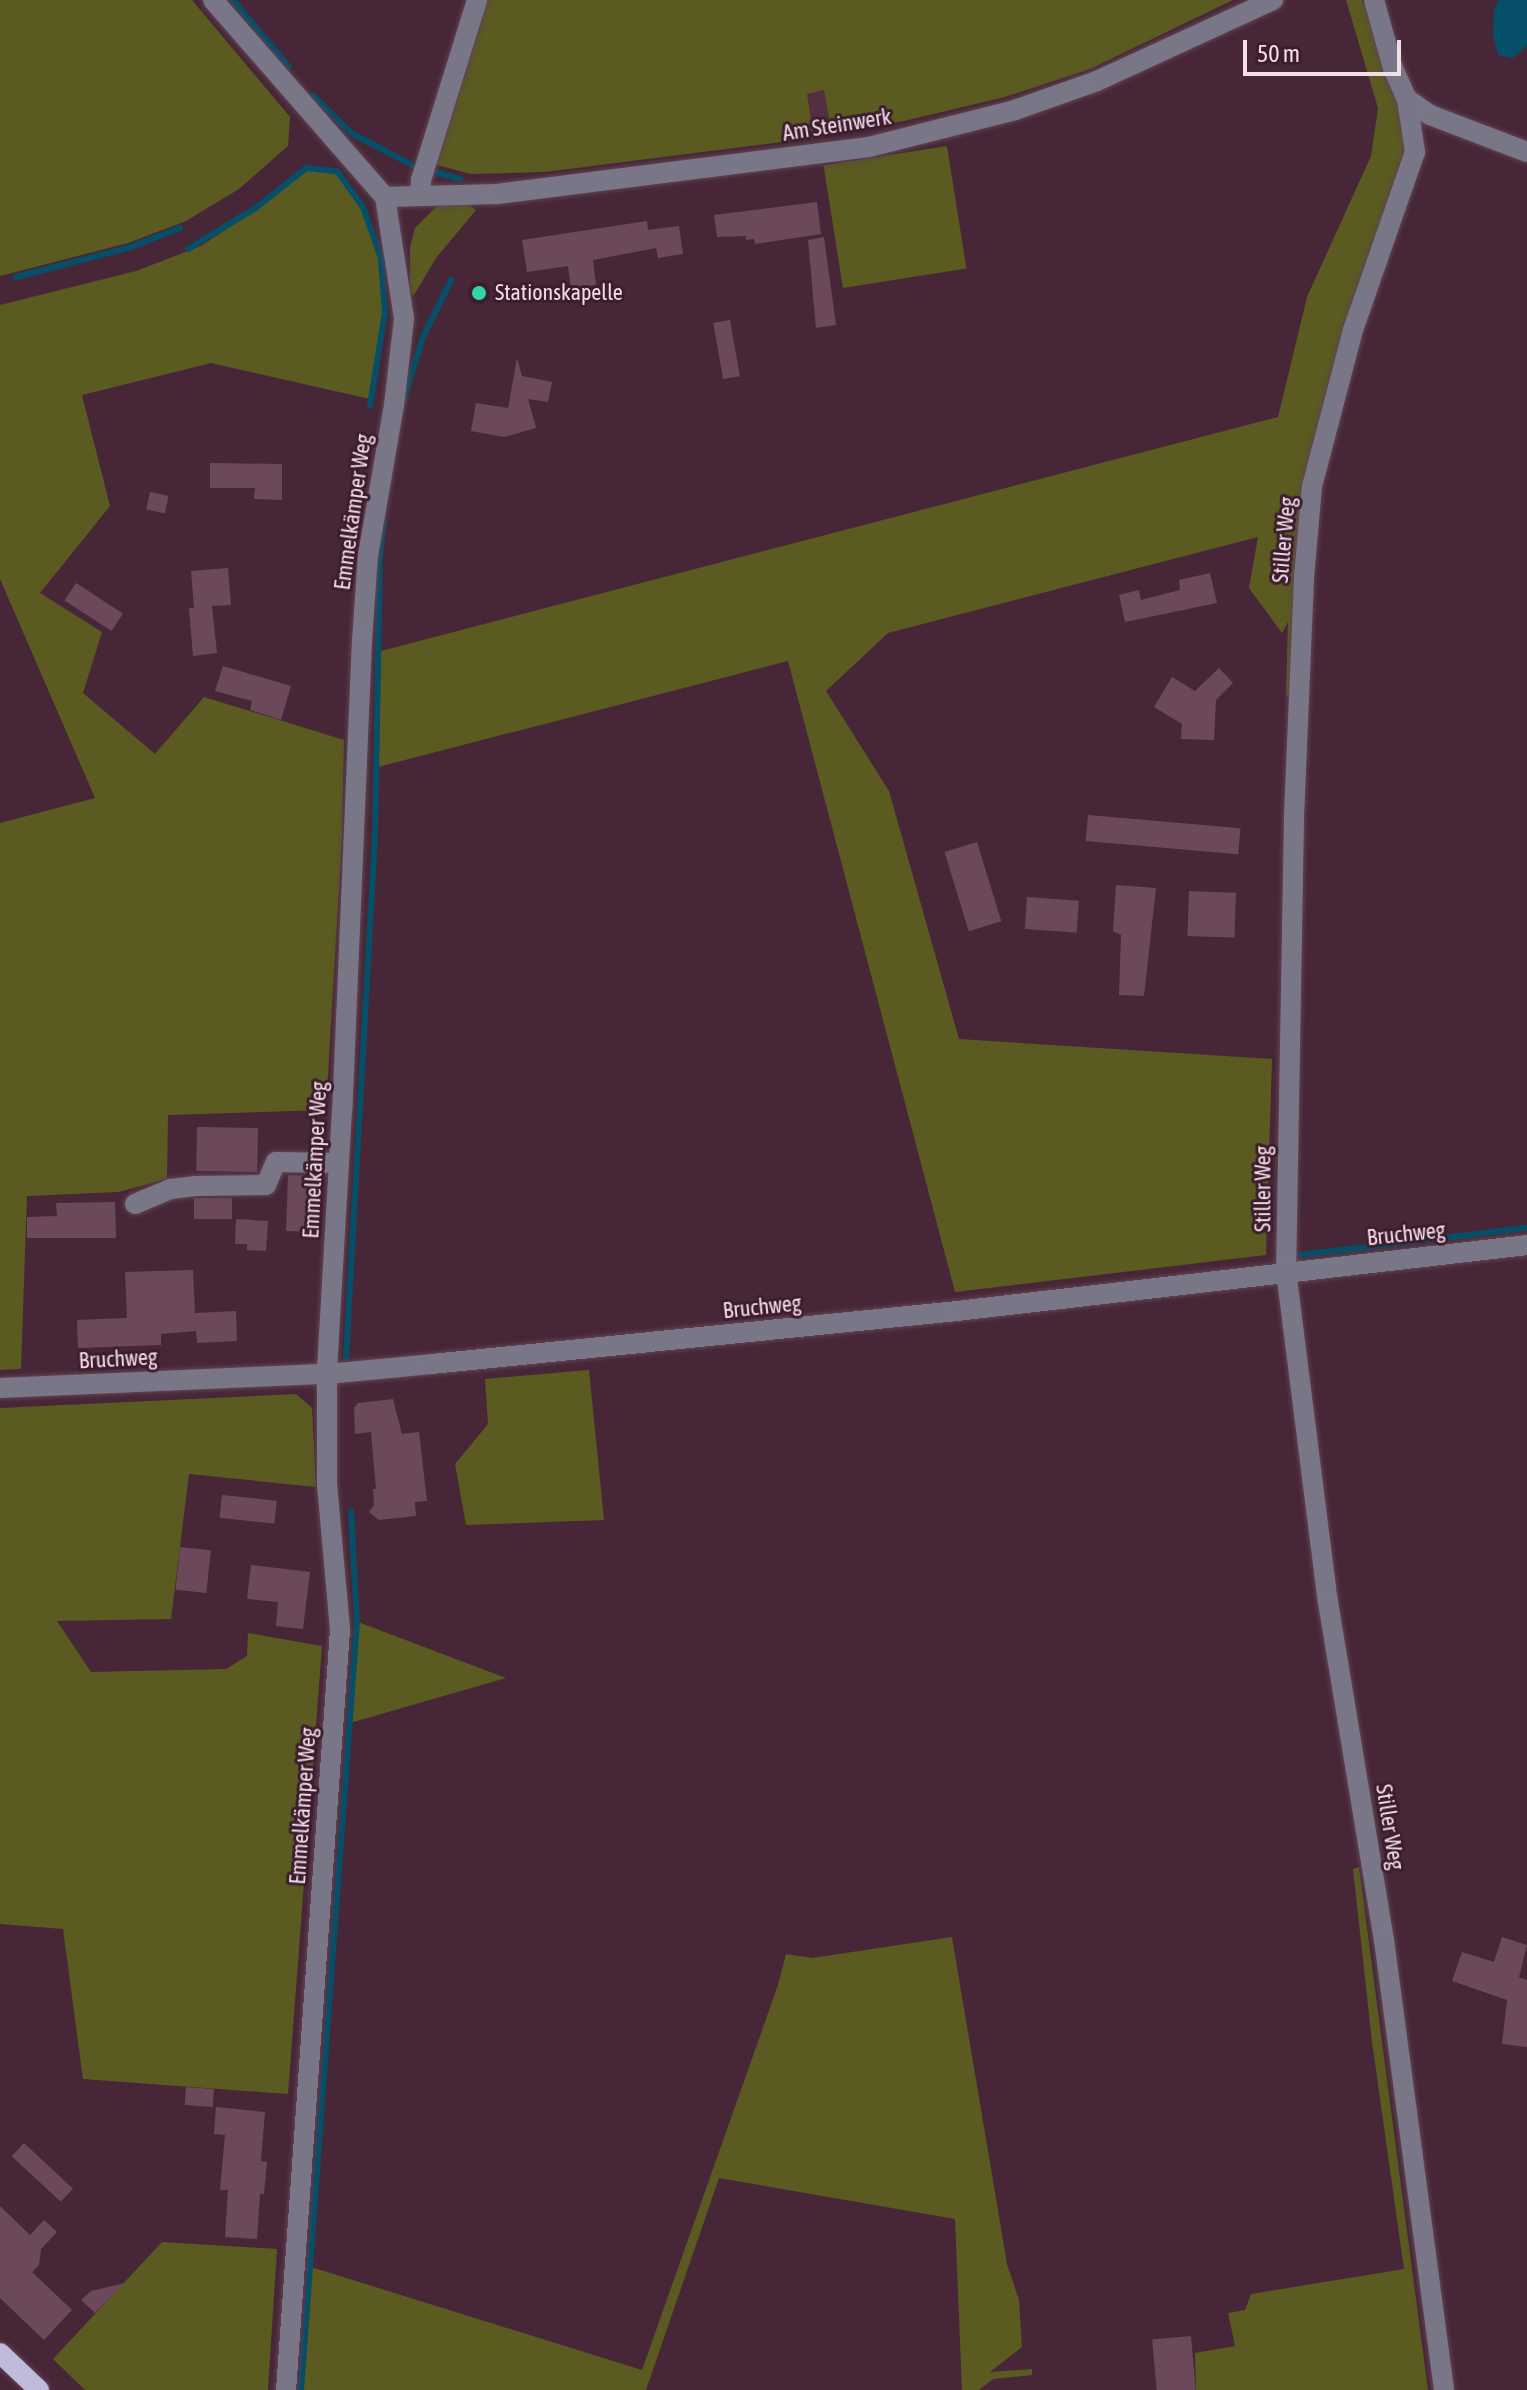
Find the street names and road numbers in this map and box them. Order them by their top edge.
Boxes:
street label: Am Steinwerk [781,103,893,147]
street label: Emmelkämper Weg [329,432,377,592]
street label: Stiller Weg [1267,496,1301,584]
street label: Emmelkämper Weg [298,1081,332,1239]
street label: Stiller Weg [1250,1146,1276,1232]
street label: Bruchweg [1365,1217,1447,1251]
street label: Bruchweg [721,1290,803,1324]
street label: Bruchweg [78,1344,158,1374]
street label: Emmelkämper Weg [284,1727,322,1885]
street label: Stiller Weg [1370,1782,1410,1872]

